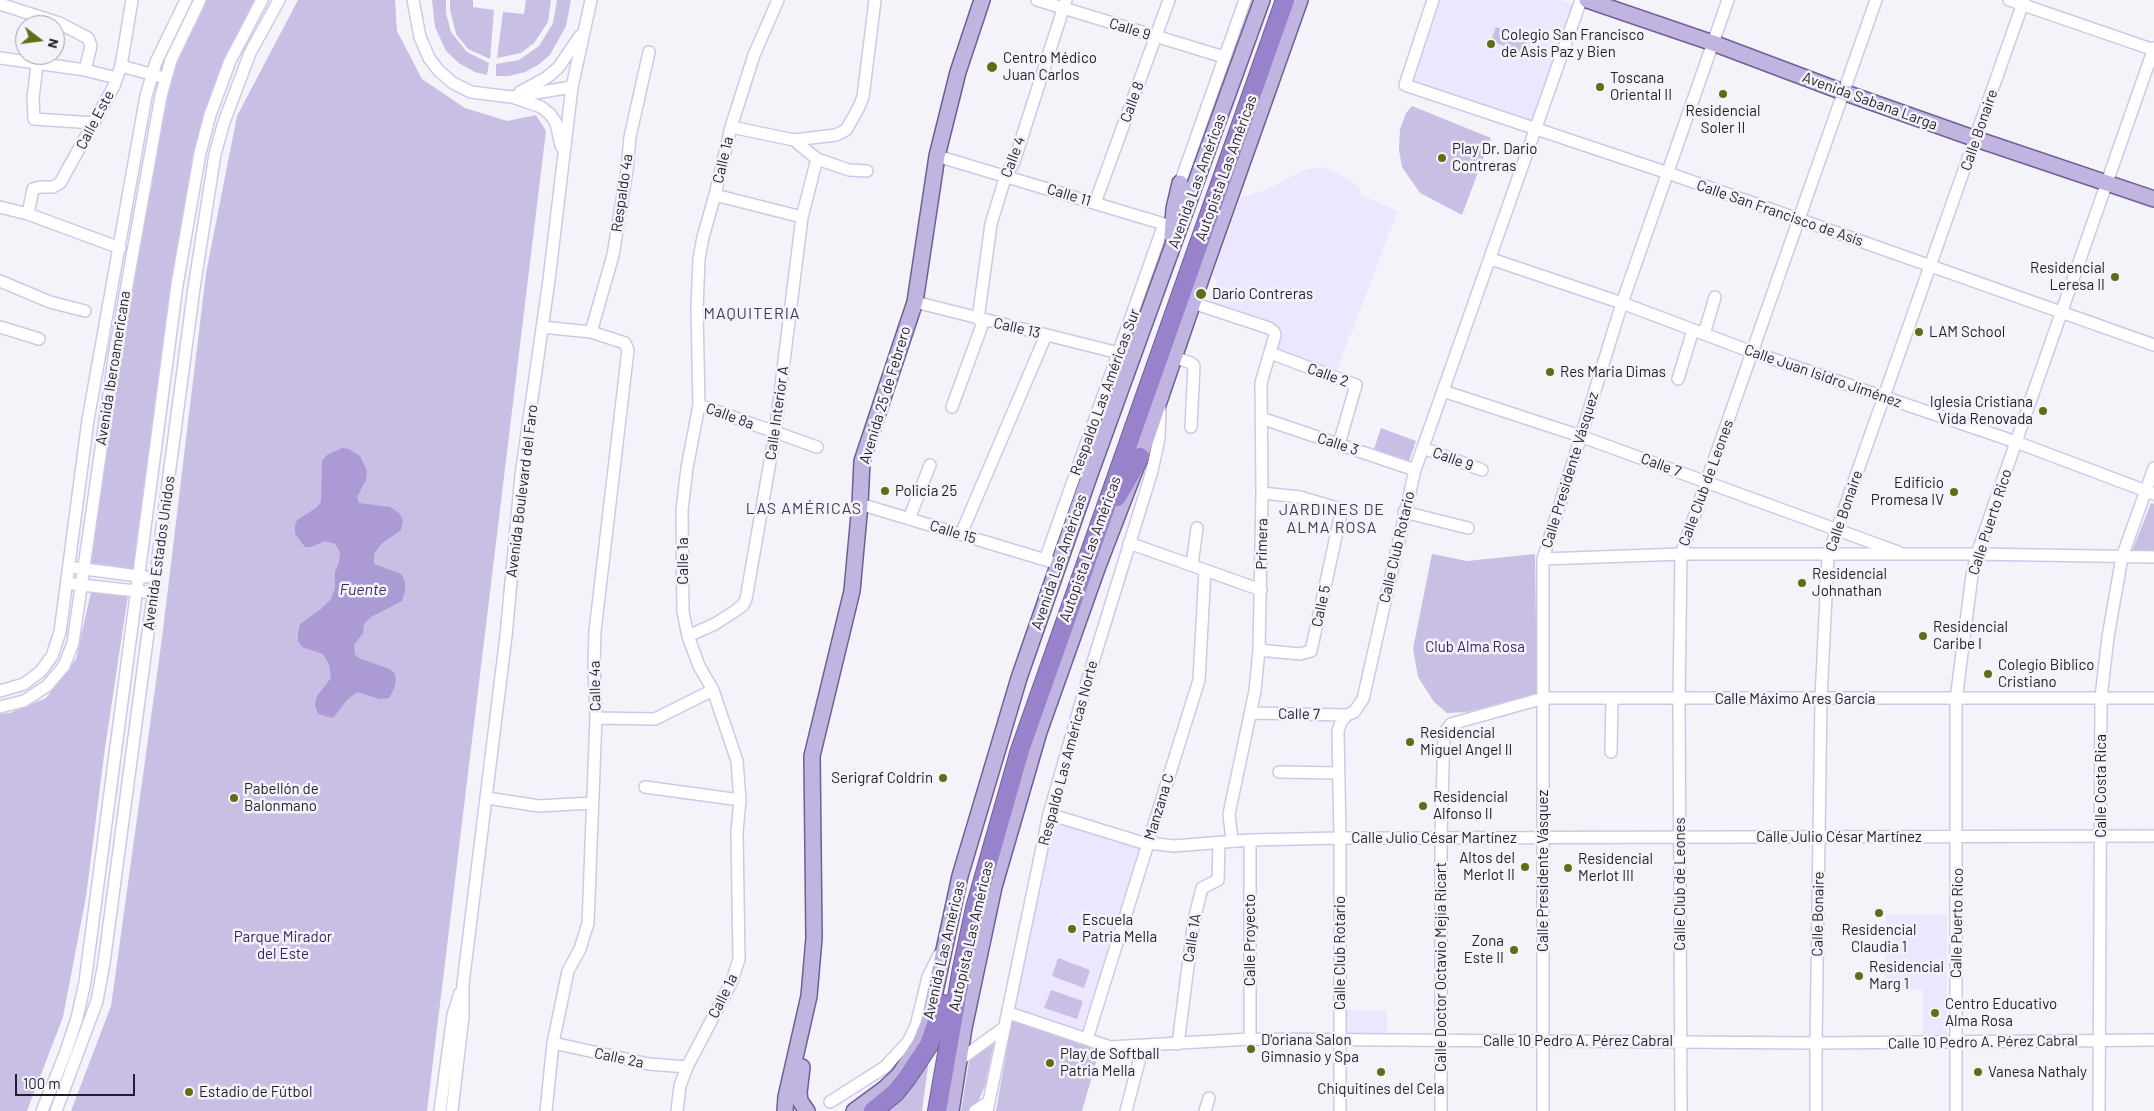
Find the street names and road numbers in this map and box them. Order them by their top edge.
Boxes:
street label: Calle 9 [1107,14,1153,44]
street label: Avenida Sabana Larga [1800,68,1940,134]
street label: Calle 8 [1116,79,1148,125]
street label: Calle Este [72,87,118,153]
street label: Calle Bonaire [1957,87,2001,173]
street label: Autopista Las Américas [1191,93,1261,243]
street label: Avenida Las Américas [1164,111,1230,251]
street label: Calle 4 [997,134,1029,180]
street label: Calle 1a [709,135,737,185]
street label: Respaldo 4a [608,153,636,233]
street label: Calle San Francisco de Asís [1694,176,1866,250]
street label: Calle 11 [1045,180,1093,210]
street label: Avenida Iberoamericana [92,289,134,447]
street label: Respaldo Las Américas Sur [1066,306,1144,478]
street label: Calle 13 [992,314,1042,342]
street label: Avenida 25 de Febrero [855,324,915,466]
street label: Calle Juan Isidro Jiménez [1742,341,1904,411]
street label: Calle 2 [1305,359,1351,391]
street label: Calle Interior A [761,365,793,461]
street label: Calle Presidente Vásquez [1538,390,1602,550]
street label: Calle 8a [703,399,757,433]
street label: Avenida Boulevard del Faro [502,403,542,579]
street label: Calle Club de Leones [1675,417,1737,549]
street label: Calle 3 [1315,429,1361,459]
street label: Calle 9 [1430,443,1476,475]
street label: Calle 7 [1638,449,1684,481]
street label: Calle Puerto Rico [1964,467,2016,577]
street label: Calle Bonaire [1822,468,1866,554]
street label: Autopista Las Américas [1055,474,1125,624]
street label: Avenida Estados Unidos [139,475,179,631]
street label: Calle Club Rotario [1375,489,1419,605]
street label: Avenida Las Américas [1027,492,1091,632]
street label: Calle 15 [928,516,978,548]
street label: Primera [1253,518,1271,570]
street label: Calle 1a [674,537,692,585]
street label: Calle 5 [1308,583,1334,629]
street label: Respaldo Las Américas Norte [1035,658,1101,848]
street label: Calle 4a [586,661,604,711]
street label: Calle Máximo Ares García [1715,690,1875,708]
street label: Calle 7 [1278,705,1320,723]
street label: Calle Costa Rica [2092,734,2110,838]
street label: Manzana C [1140,772,1178,842]
street label: Calle Presidente Vásquez [1534,790,1552,952]
street label: Calle Club de Leones [1671,817,1689,951]
street label: Calle Julio César Martínez [1756,828,1922,846]
street label: Calle Julio César Martínez [1351,829,1517,847]
street label: Autopista Las Américas [945,859,997,1013]
street label: Calle Doctor Octavio Mejía Ricart [1432,862,1450,1072]
street label: Calle Puerto Rico [1947,868,1967,978]
street label: Calle Bonaire [1808,871,1828,957]
street label: Avenida Las Américas [919,879,969,1021]
street label: Calle Proyecto [1241,894,1259,986]
street label: Calle Club Rotario [1331,896,1349,1010]
street label: Calle 1A [1179,912,1205,964]
street label: Calle 1a [705,971,741,1021]
street label: Calle 10 Pedro A. Pérez Cabral [1888,1031,2078,1053]
street label: Calle 10 Pedro A. Pérez Cabral [1483,1032,1673,1050]
street label: Calle 2a [593,1044,645,1072]

